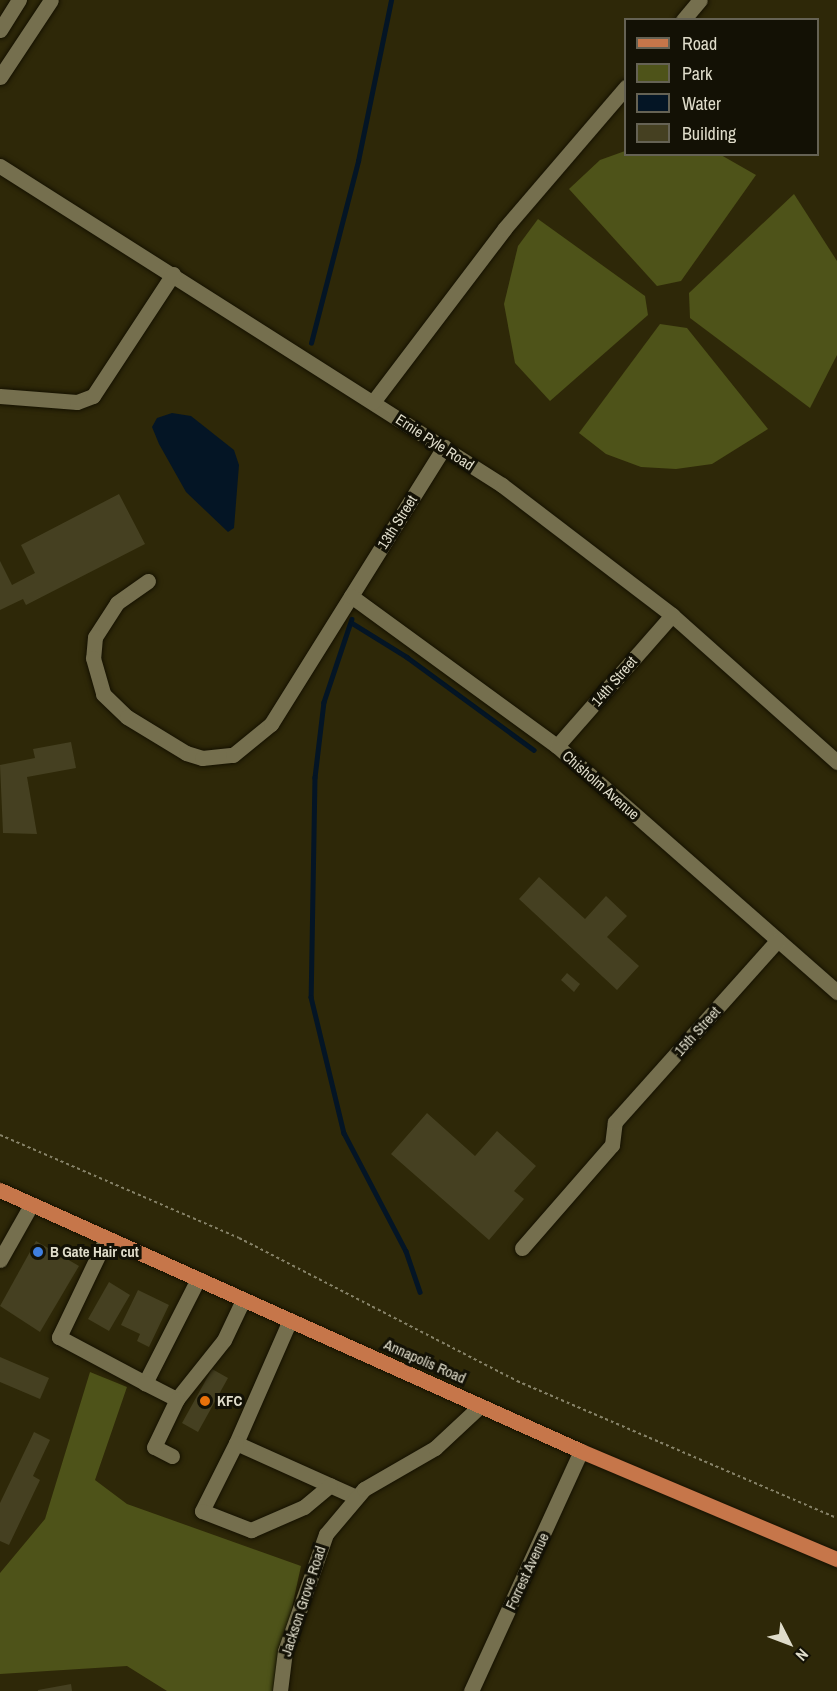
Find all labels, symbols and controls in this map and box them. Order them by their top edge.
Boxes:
legend [624,18,819,156]
text: Road [682,31,717,56]
text: Park [682,61,712,86]
text: Water [682,91,721,116]
text: Building [682,121,736,146]
street label: Ernie Pyle Road [393,410,477,474]
street label: 13th Street [373,492,421,552]
street label: 14th Street [587,652,641,710]
street label: Chisholm Avenue [559,746,643,824]
street label: 15th Street [670,1003,724,1059]
place label: B Gate Hair cut [50,1243,139,1261]
marker: B Gate Hair cut [31,1245,45,1259]
street label: Annapolis Road [381,1335,469,1387]
place label: KFC [217,1392,242,1410]
marker: KFC [198,1394,212,1408]
street label: Forrest Avenue [501,1529,553,1613]
street label: Jackson Grove Road [277,1544,329,1658]
north arrow [759,1613,819,1673]
text: N [791,1644,814,1666]

